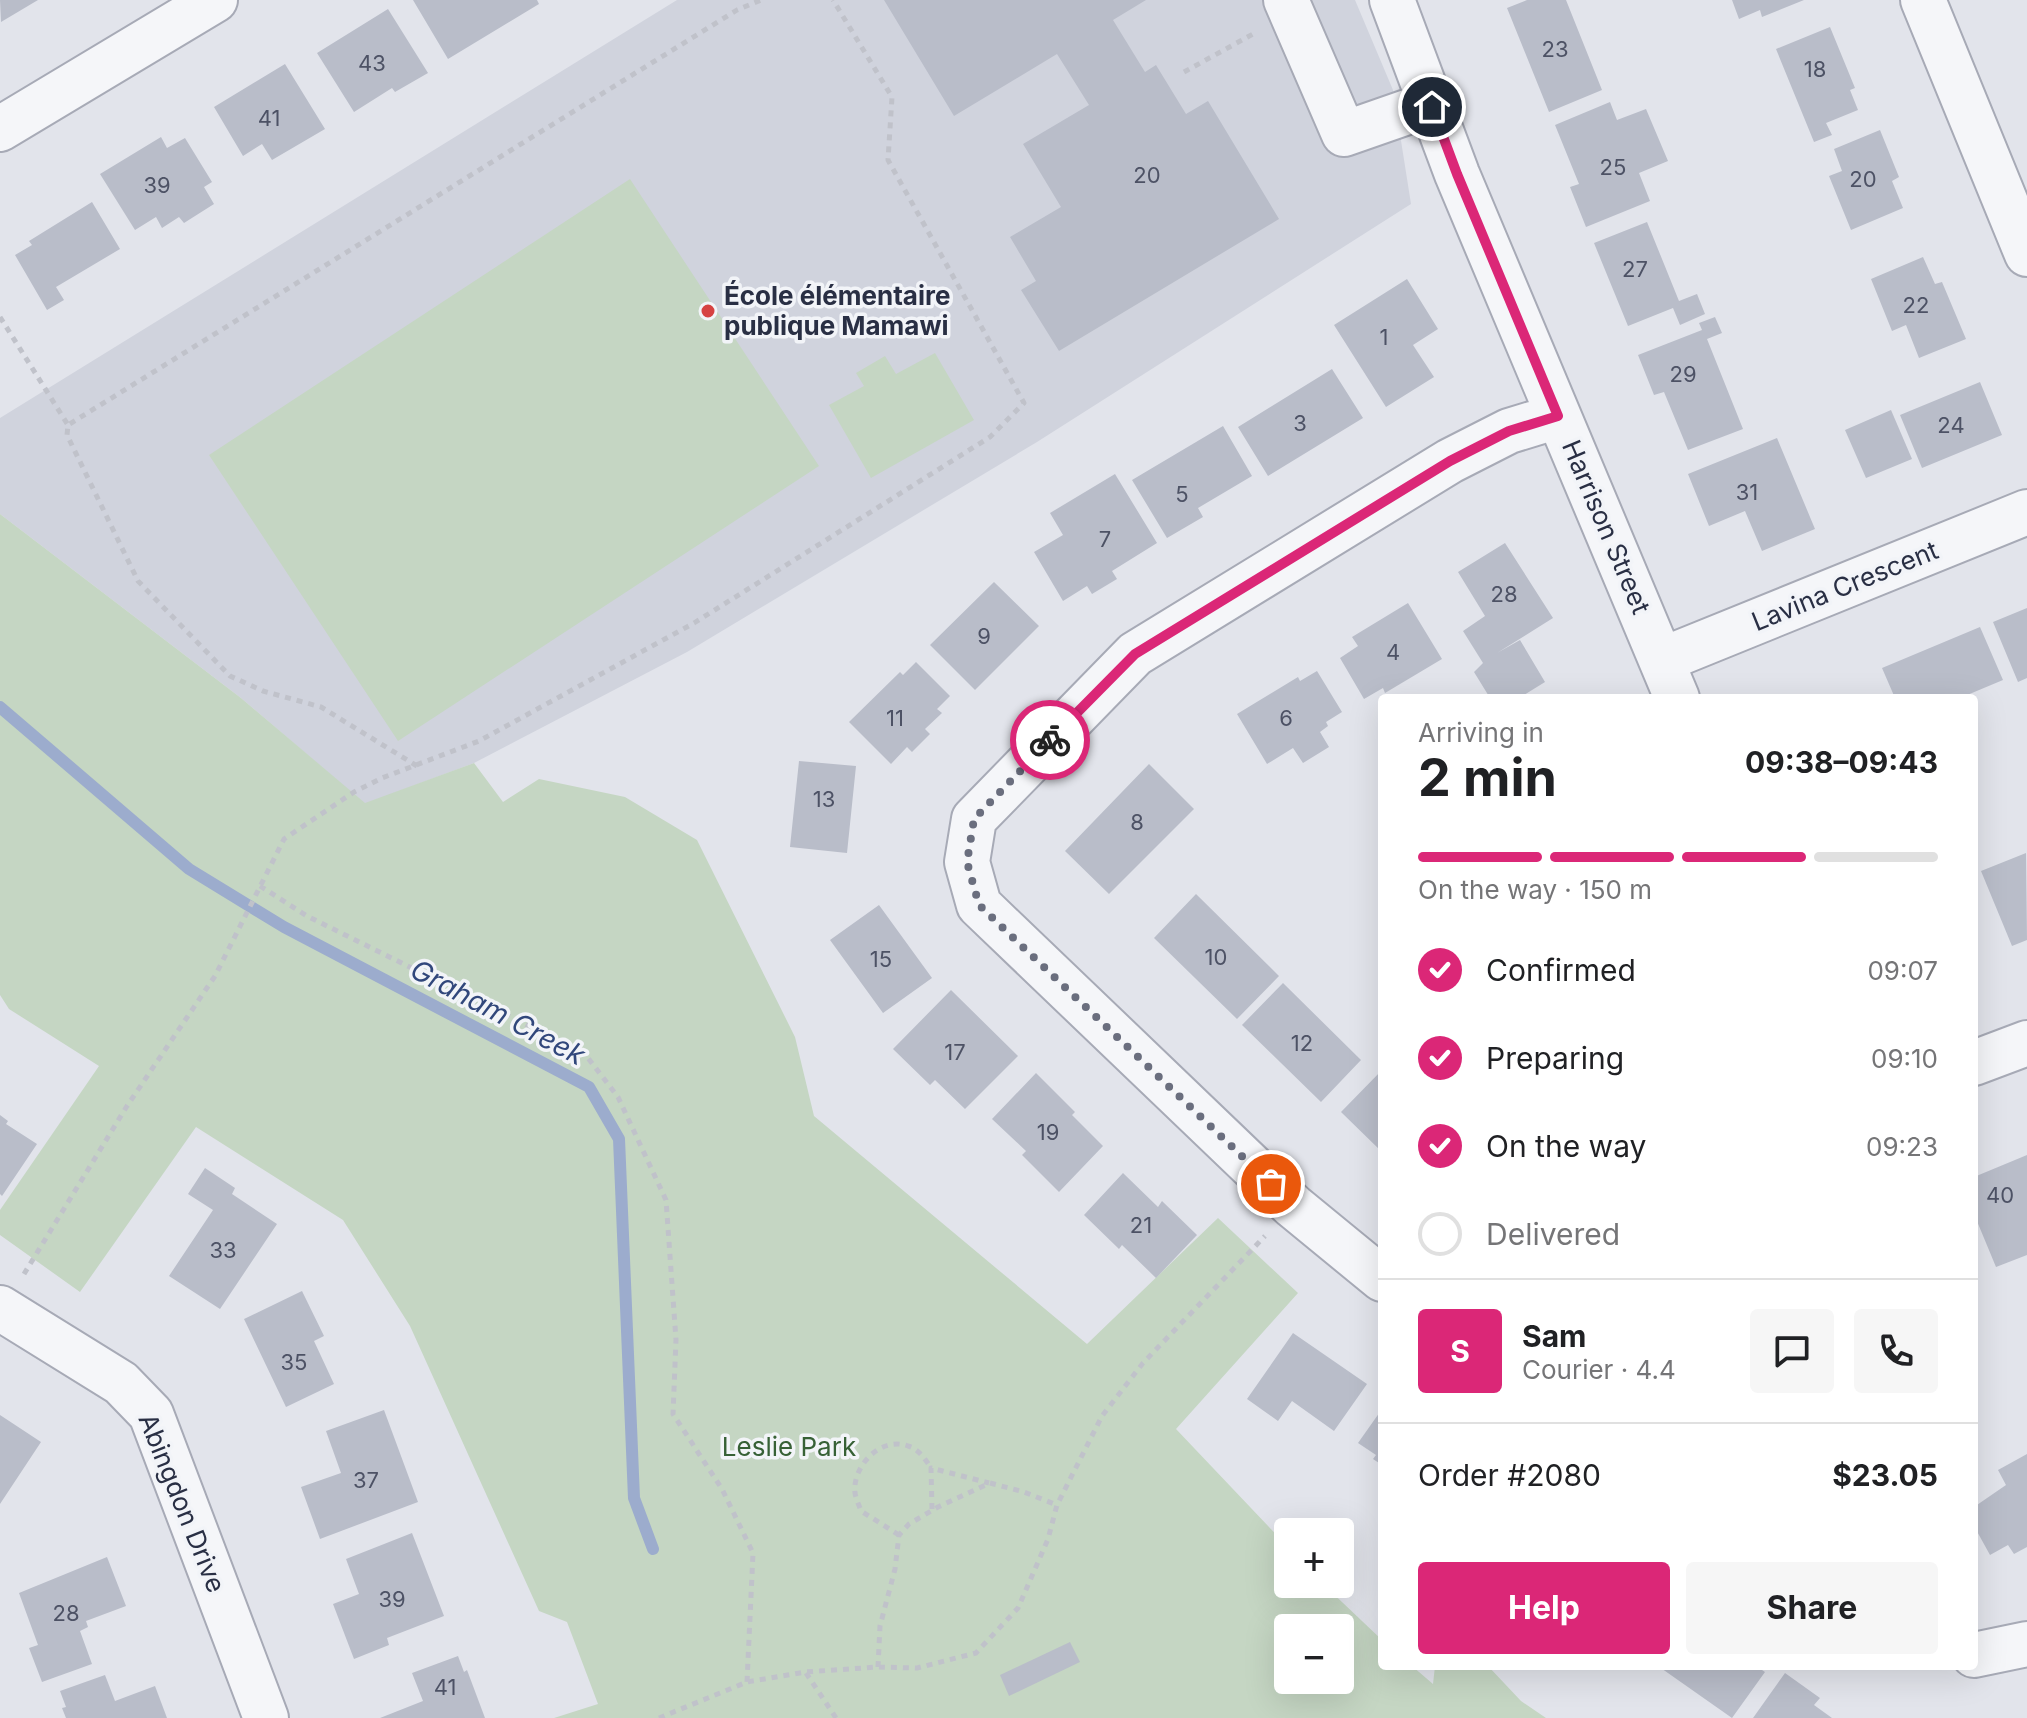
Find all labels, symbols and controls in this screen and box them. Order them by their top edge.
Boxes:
house number: 23 [1541,36,1569,62]
house number: 43 [358,50,386,76]
house number: 18 [1804,56,1826,82]
pin [1398,73,1466,141]
icon: home [1410,85,1454,129]
house number: 41 [258,105,280,131]
house number: 25 [1600,154,1626,180]
house number: 20 [1133,162,1161,188]
house number: 20 [1849,166,1877,192]
house number: 39 [143,172,171,198]
house number: 27 [1622,256,1648,282]
place label: École élémentaire publique Mamawi [724,280,950,341]
house number: 22 [1903,292,1929,318]
marker: École élémentaire publique Mamawi [699,302,717,320]
house number: 1 [1380,324,1388,350]
house number: 29 [1669,361,1697,387]
house number: 3 [1293,410,1307,436]
house number: 24 [1937,412,1965,438]
street label: Harrison Street [1556,435,1657,618]
house number: 31 [1736,479,1758,505]
house number: 5 [1175,481,1189,507]
house number: 7 [1099,526,1111,552]
street label: Lavina Crescent [1747,534,1943,637]
house number: 28 [1490,581,1518,607]
house number: 9 [977,623,991,649]
house number: 4 [1386,639,1400,665]
courier [1010,700,1090,780]
house number: 11 [886,705,904,731]
house number: 6 [1279,705,1293,731]
text: Arriving in [1418,717,1544,748]
icon: bike [1028,718,1072,762]
text: 09:38–09:43 [1745,744,1938,780]
text: 2 min [1418,746,1557,809]
house number: 13 [813,786,835,812]
house number: 8 [1130,809,1144,835]
text: On the way · 150 m [1418,874,1652,905]
house number: 10 [1205,944,1227,970]
house number: 15 [870,946,892,972]
icon: check [1418,948,1462,992]
water label: Graham Creek [405,952,591,1072]
text: Confirmed [1486,952,1636,988]
text: 09:07 [1867,955,1938,986]
house number: 12 [1291,1030,1313,1056]
icon: check [1418,1036,1462,1080]
house number: 17 [944,1039,966,1065]
text: Preparing [1486,1040,1624,1076]
text: 09:10 [1871,1043,1938,1074]
house number: 19 [1037,1119,1059,1145]
icon: check [1418,1124,1462,1168]
text: On the way [1486,1128,1646,1164]
text: 09:23 [1866,1131,1938,1162]
pin [1237,1150,1305,1218]
icon: bag [1249,1162,1293,1206]
house number: 40 [1986,1182,2014,1208]
house number: 21 [1130,1212,1152,1238]
text: Delivered [1486,1216,1620,1252]
house number: 33 [209,1237,237,1263]
button: chat [1750,1309,1834,1393]
button: phone [1854,1309,1938,1393]
text: Sam [1522,1318,1586,1354]
text: S [1450,1333,1470,1369]
house number: 35 [281,1349,307,1375]
text: Courier · 4.4 [1522,1354,1676,1385]
street label: Abingdon Drive [132,1409,232,1597]
park label: Leslie Park [722,1431,856,1462]
text: Order #2080 [1418,1457,1601,1493]
text: $23.05 [1832,1457,1938,1493]
house number: 37 [353,1467,379,1493]
map controls [1274,1518,1354,1694]
button: + [1274,1518,1354,1598]
button: Help [1418,1562,1670,1654]
button: Share [1686,1562,1938,1654]
house number: 39 [378,1586,406,1612]
house number: 28 [52,1600,80,1626]
button: − [1274,1614,1354,1694]
house number: 41 [434,1674,456,1700]

